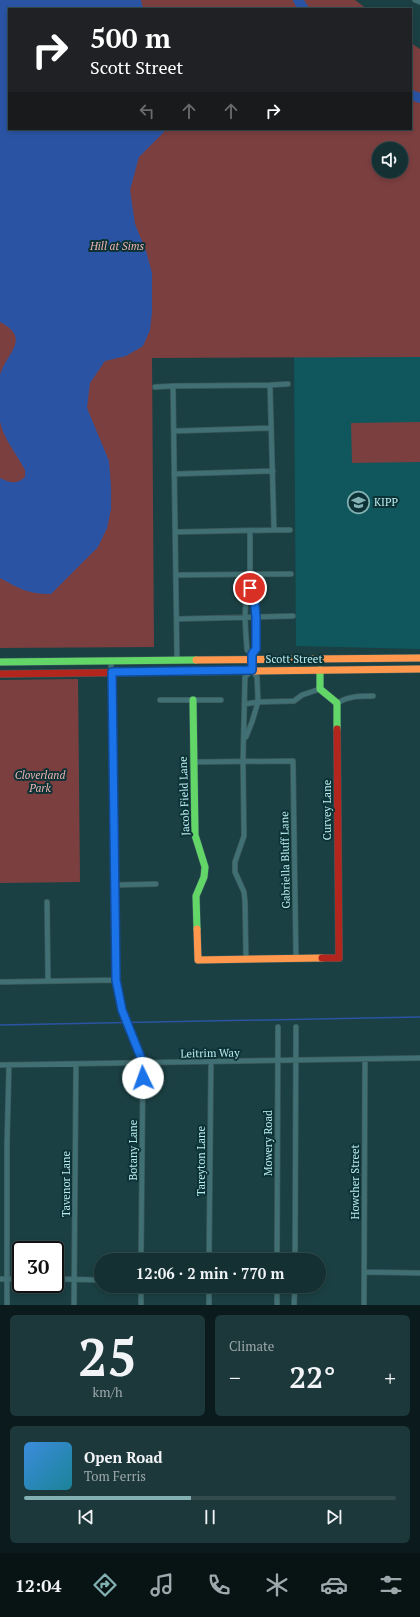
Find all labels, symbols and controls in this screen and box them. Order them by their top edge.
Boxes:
text: 500 m [90,19,171,56]
icon: right [24,24,76,76]
text: Scott Street [90,55,183,79]
icon: left [136,100,158,122]
icon: ahead [178,100,200,122]
icon: ahead [220,100,242,122]
icon: right [262,100,284,122]
map controls [372,142,408,178]
button: sound [372,142,408,178]
park label: Hill at Sims [89,239,145,253]
school or university icon: KIPP [345,489,371,515]
place label: KIPP [374,495,399,509]
pin [233,571,267,605]
icon: arrive [239,577,261,599]
street label: Scott Street [266,652,322,666]
street label: Jacob Field Lane [176,756,192,836]
park label: Cloverland Park [15,768,65,795]
street label: Curvey Lane [320,779,334,840]
street label: Gabriella Bluff Lane [277,811,293,909]
street label: Leitrim Way [180,1045,240,1061]
position arrow [122,1057,164,1099]
street label: Mowery Road [261,1110,275,1176]
street label: Botany Lane [126,1119,140,1180]
street label: Tareyton Lane [194,1125,208,1196]
street label: Howcher Street [348,1144,362,1220]
street label: Tavenor Lane [59,1150,73,1217]
speed limit sign: 30 [12,1241,64,1293]
text: 12:06 · 2 min · 770 m [136,1263,284,1283]
text: 25 [78,1322,137,1391]
text: Climate [229,1337,274,1355]
text: 22° [289,1357,336,1397]
text: − [229,1363,241,1392]
text: + [384,1363,396,1392]
text: km/h [92,1383,123,1401]
text: Open Road [84,1447,163,1467]
text: Tom Ferris [84,1467,146,1485]
icon: previous [75,1506,97,1528]
icon: pause [199,1506,221,1528]
icon: next [323,1506,345,1528]
icon: directions [91,1571,119,1599]
icon: music [148,1571,176,1599]
icon: phone [205,1571,233,1599]
icon: climate [263,1571,291,1599]
icon: car [320,1571,348,1599]
icon: filters [377,1571,405,1599]
text: 12:04 [15,1573,62,1597]

